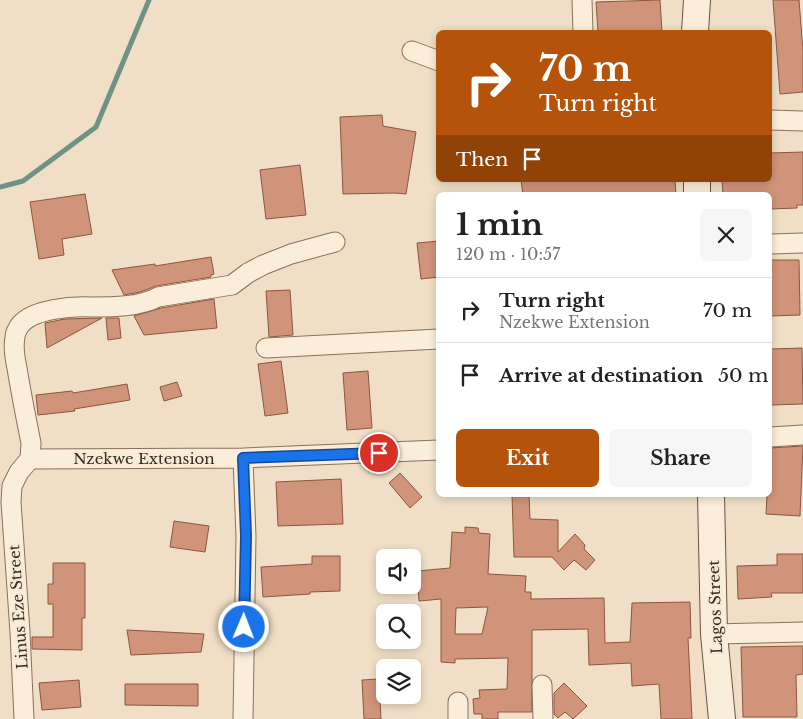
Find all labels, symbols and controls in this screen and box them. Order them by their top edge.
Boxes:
text: 70 m [539,47,632,90]
icon: right [456,50,521,115]
text: Turn right [539,90,657,117]
icon: arrive [518,145,546,173]
text: Then [456,148,508,171]
text: 1 min [456,206,543,243]
button: close [700,209,752,261]
text: 120 m · 10:57 [456,244,560,264]
text: Turn right [499,289,605,312]
icon: right [456,296,484,324]
text: 70 m [703,299,752,322]
text: Nzekwe Extension [499,312,650,332]
icon: arrive [456,361,484,389]
text: Arrive at destination [499,364,703,387]
text: 50 m [718,364,768,387]
button: Exit [456,429,599,487]
button: Share [609,429,752,487]
pin [358,432,400,474]
icon: arrive [365,439,393,467]
street label: Nzekwe Extension [73,449,215,468]
street label: Linus Eze Street [4,544,32,670]
map controls [376,549,421,704]
button: sound [376,549,421,594]
street label: Lagos Street [704,559,726,654]
position arrow [217,600,269,652]
button: search [376,604,421,649]
button: layers [376,659,421,704]

